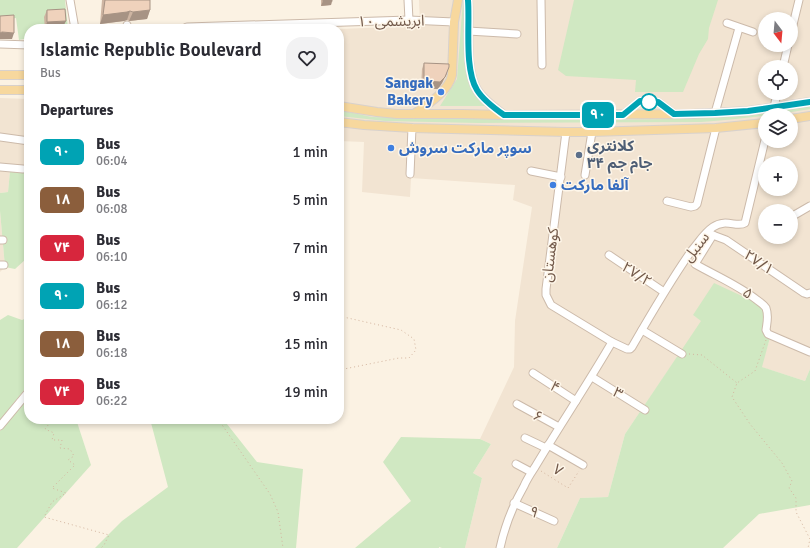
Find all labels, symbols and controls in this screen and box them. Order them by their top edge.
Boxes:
street label: ابریشمی۱۰ [357,11,425,31]
north arrow [758,12,798,52]
map controls [758,12,798,244]
button: heart [286,37,328,79]
text: Islamic Republic Boulevard [40,38,262,62]
button: locate [758,60,798,100]
text: Bus [40,65,61,81]
place label: Sangak Bakery [385,74,434,109]
marker: Sangak Bakery [436,87,446,97]
unlabelled marker [640,93,658,111]
text: Departures [40,101,113,119]
line badge: ۹۰ [580,102,616,128]
text: ۹۰ [590,106,606,123]
button: layers [758,108,798,148]
text: Bus [96,135,120,153]
place label: کلانتری ۳۴ جام جم [587,137,653,174]
place label: سوپر مارکت سروش [399,139,532,158]
text: ۹۰ [54,143,70,160]
text: 1 min [292,143,328,161]
marker: سوپر مارکت سروش [386,143,396,153]
marker: کلانتری ۳۴ جام جم [574,150,584,160]
text: 06:04 [96,153,128,169]
button: + [758,156,798,196]
place label: آلفا مارکت [561,176,630,194]
marker: آلفا مارکت [548,180,558,190]
text: Bus [96,183,120,201]
text: ۱۸ [54,191,70,208]
text: 5 min [292,191,328,209]
text: 06:08 [96,201,128,217]
button: − [758,204,798,244]
street label: کوهستان [538,226,562,283]
street label: سنبل [679,228,713,266]
text: Bus [96,231,120,249]
text: ۷۴ [54,239,70,256]
text: 7 min [292,239,328,257]
street label: ۲۷/۱ [741,246,777,278]
text: 06:10 [96,249,128,265]
street label: ۲۷/۲ [619,258,655,290]
text: Bus [96,279,120,297]
street label: ۵ [739,283,757,303]
text: ۹۰ [54,287,70,304]
text: 9 min [292,287,328,305]
text: 06:12 [96,297,128,313]
text: Bus [96,327,120,345]
text: ۱۸ [54,335,70,352]
text: 15 min [284,335,328,353]
text: 06:18 [96,345,128,361]
text: Bus [96,375,120,393]
street label: ۴ [546,377,564,397]
text: ۷۴ [54,383,70,400]
text: 19 min [284,383,328,401]
street label: ۳ [610,383,627,403]
text: 06:22 [96,393,128,409]
street label: ۶ [530,406,546,426]
street label: ۷ [549,460,567,480]
street label: ۹ [526,502,542,522]

